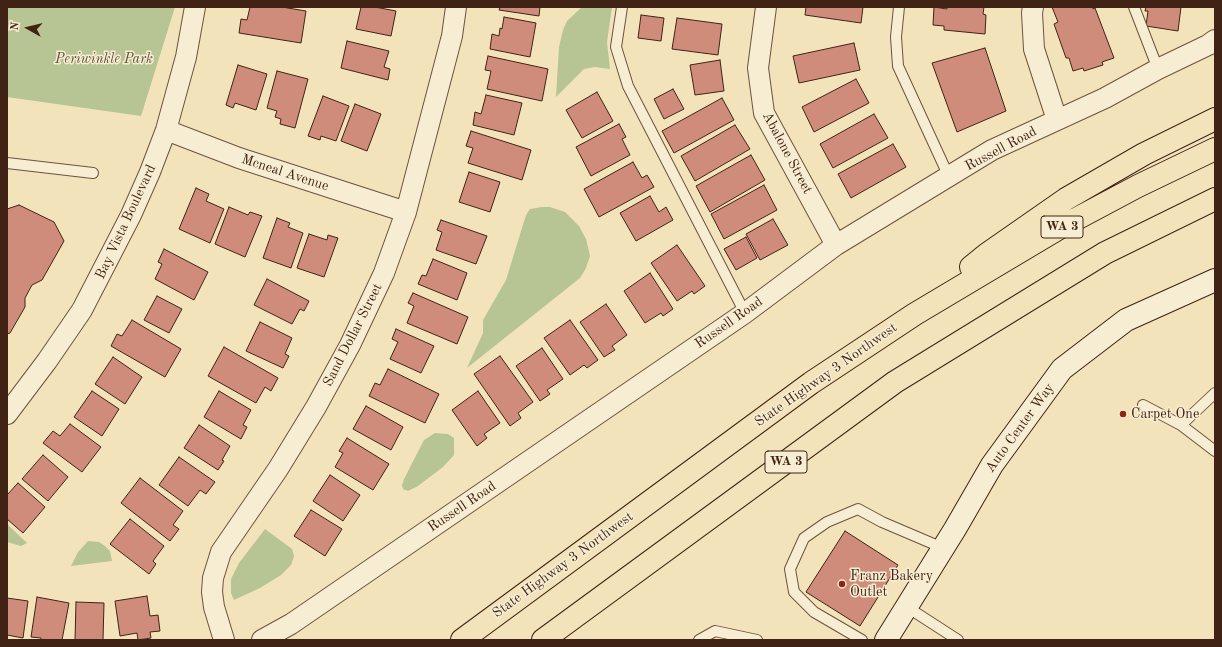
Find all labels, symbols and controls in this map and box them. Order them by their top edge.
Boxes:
north arrow [8,8,48,48]
text: N [10,21,22,31]
park label: Periwinkle Park [55,51,153,67]
street label: Abalone Street [758,109,816,197]
street label: Russell Road [962,123,1040,175]
street label: Mcneal Avenue [239,151,331,195]
street label: Bay Vista Boulevard [92,162,160,282]
road number: WA 3 [1041,216,1083,238]
street label: Sand Dollar Street [320,281,386,389]
street label: Russell Road [692,294,766,352]
street label: State Highway 3 Northwest [752,319,900,431]
street label: Auto Center Way [982,380,1058,476]
place label: Carpet One [1131,406,1199,422]
marker: Carpet One [1118,409,1128,419]
road number: WA 3 [765,451,807,473]
street label: Russell Road [425,478,499,536]
street label: State Highway 3 Northwest [489,508,637,622]
place label: Franz Bakery Outlet [850,568,933,600]
marker: Franz Bakery Outlet [837,579,847,589]

